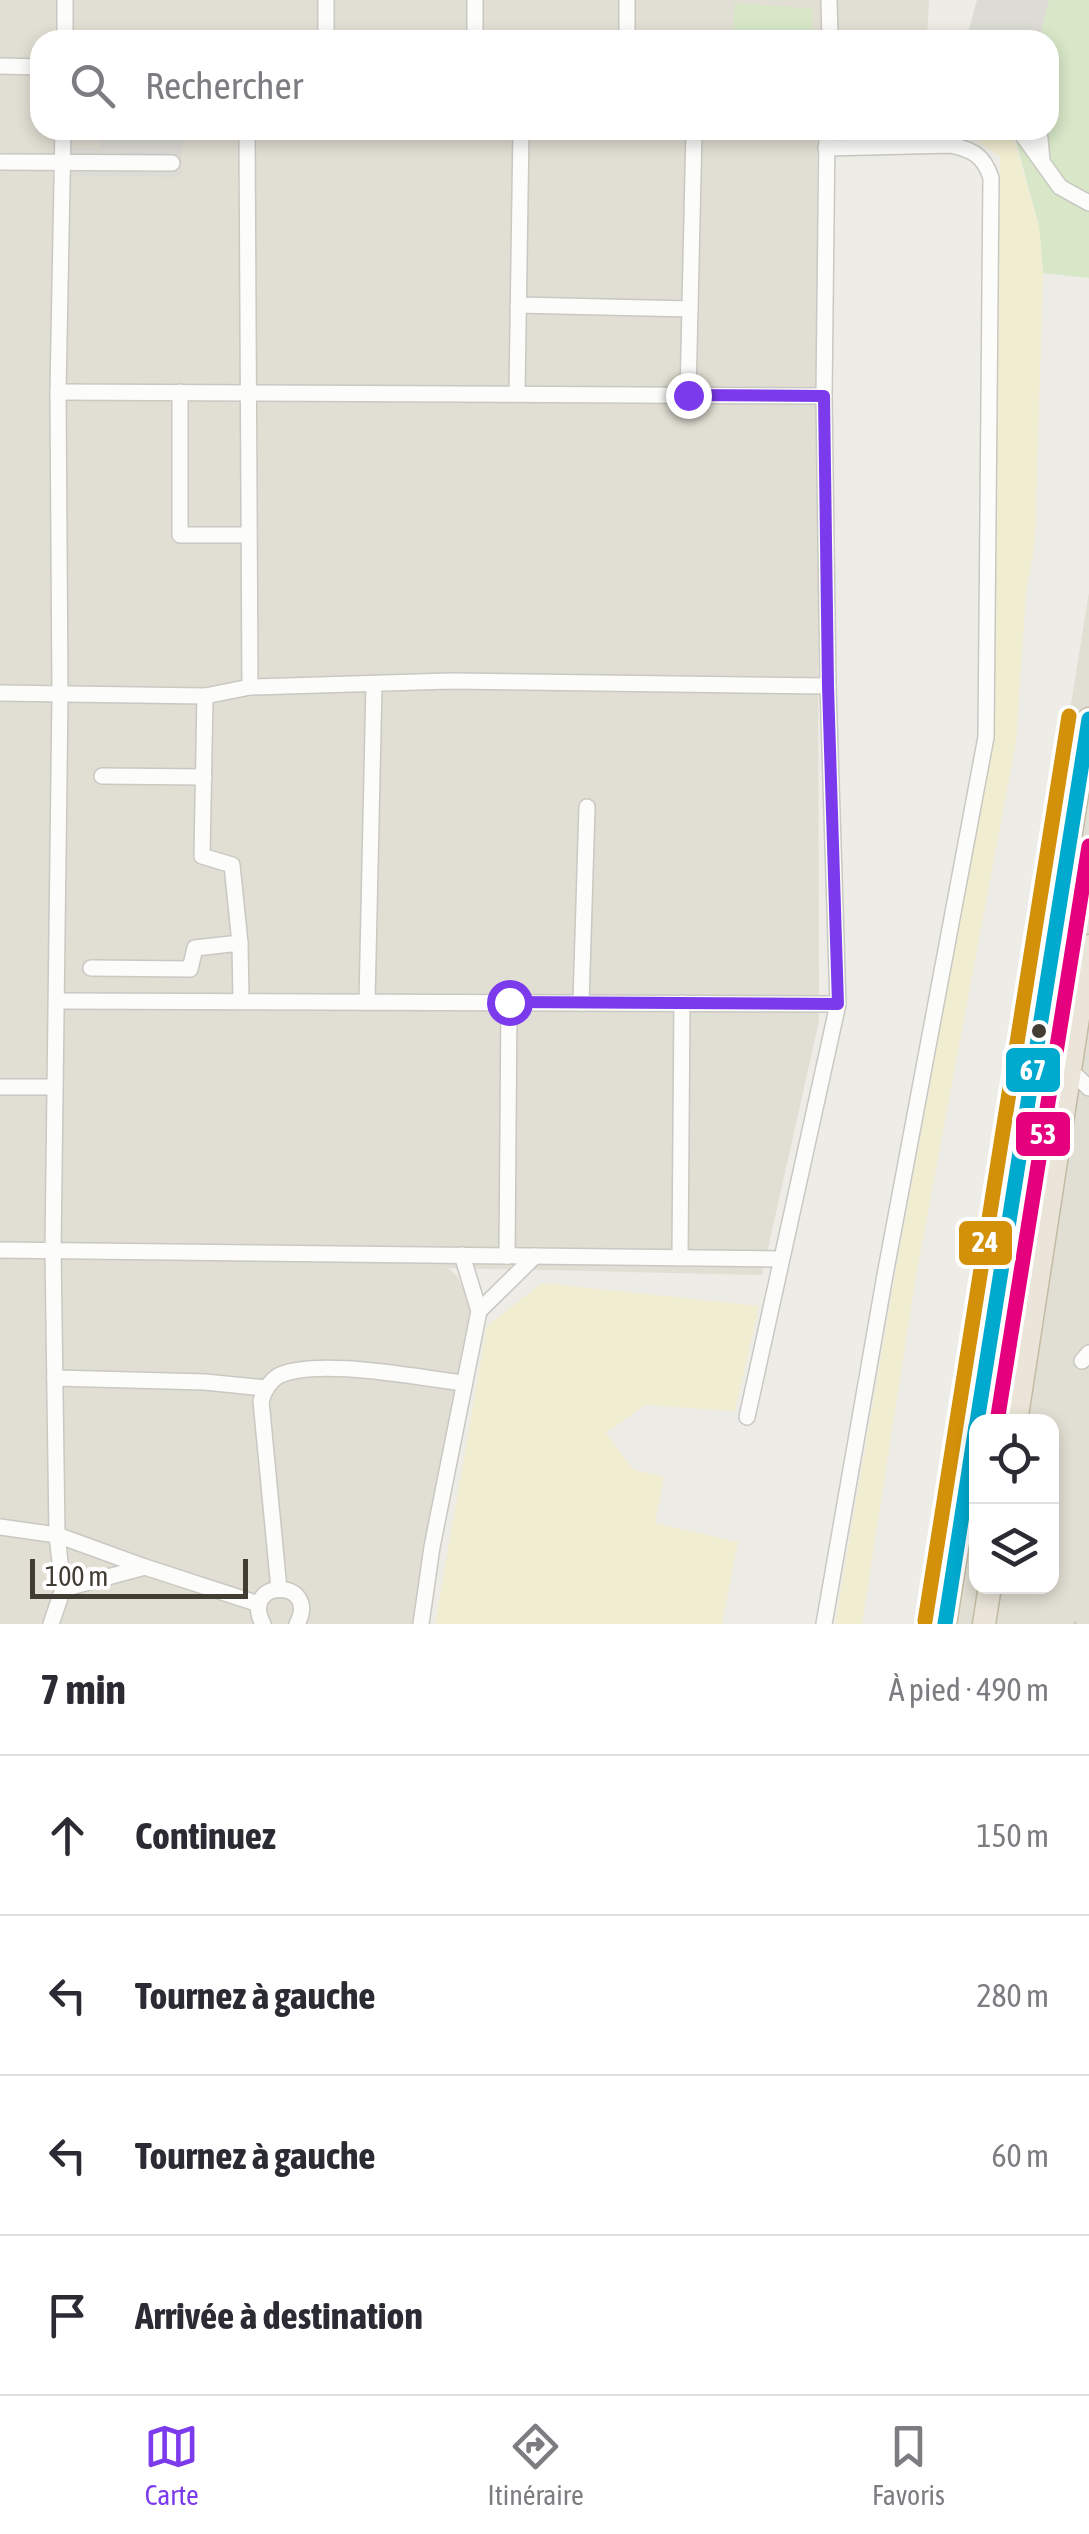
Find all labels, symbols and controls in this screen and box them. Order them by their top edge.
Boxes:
search box [30,30,1059,140]
icon: search [65,58,120,113]
text: Rechercher [145,64,303,107]
route end [666,373,712,419]
route start [487,980,533,1026]
unlabelled marker [1029,1021,1049,1041]
line badge: 67 [1004,1046,1062,1094]
text: 67 [1020,1054,1046,1086]
line badge: 53 [1014,1110,1072,1158]
text: 53 [1030,1118,1056,1150]
line badge: 24 [957,1219,1014,1267]
text: 24 [972,1226,998,1258]
map controls [969,1414,1059,1594]
button: locate [969,1414,1059,1504]
button: layers [969,1504,1059,1594]
scale bar [30,1554,248,1598]
text: 100 m [45,1560,108,1592]
text: 7 min [40,1665,126,1713]
text: À pied · 490 m [889,1671,1049,1708]
icon: ahead [40,1808,95,1863]
text: Continuez [135,1814,276,1857]
text: 150 m [976,1817,1049,1854]
icon: left [40,1968,95,2023]
text: Tournez à gauche [135,1974,376,2017]
text: 280 m [976,1977,1049,2014]
icon: left [40,2128,95,2183]
text: Tournez à gauche [135,2134,376,2177]
text: 60 m [991,2137,1049,2174]
icon: arrive [40,2288,95,2343]
text: Arrivée à destination [135,2294,423,2337]
tab: Carte [144,2419,199,2511]
tab: Itinéraire [488,2419,584,2511]
tab: Favoris [872,2419,945,2511]

